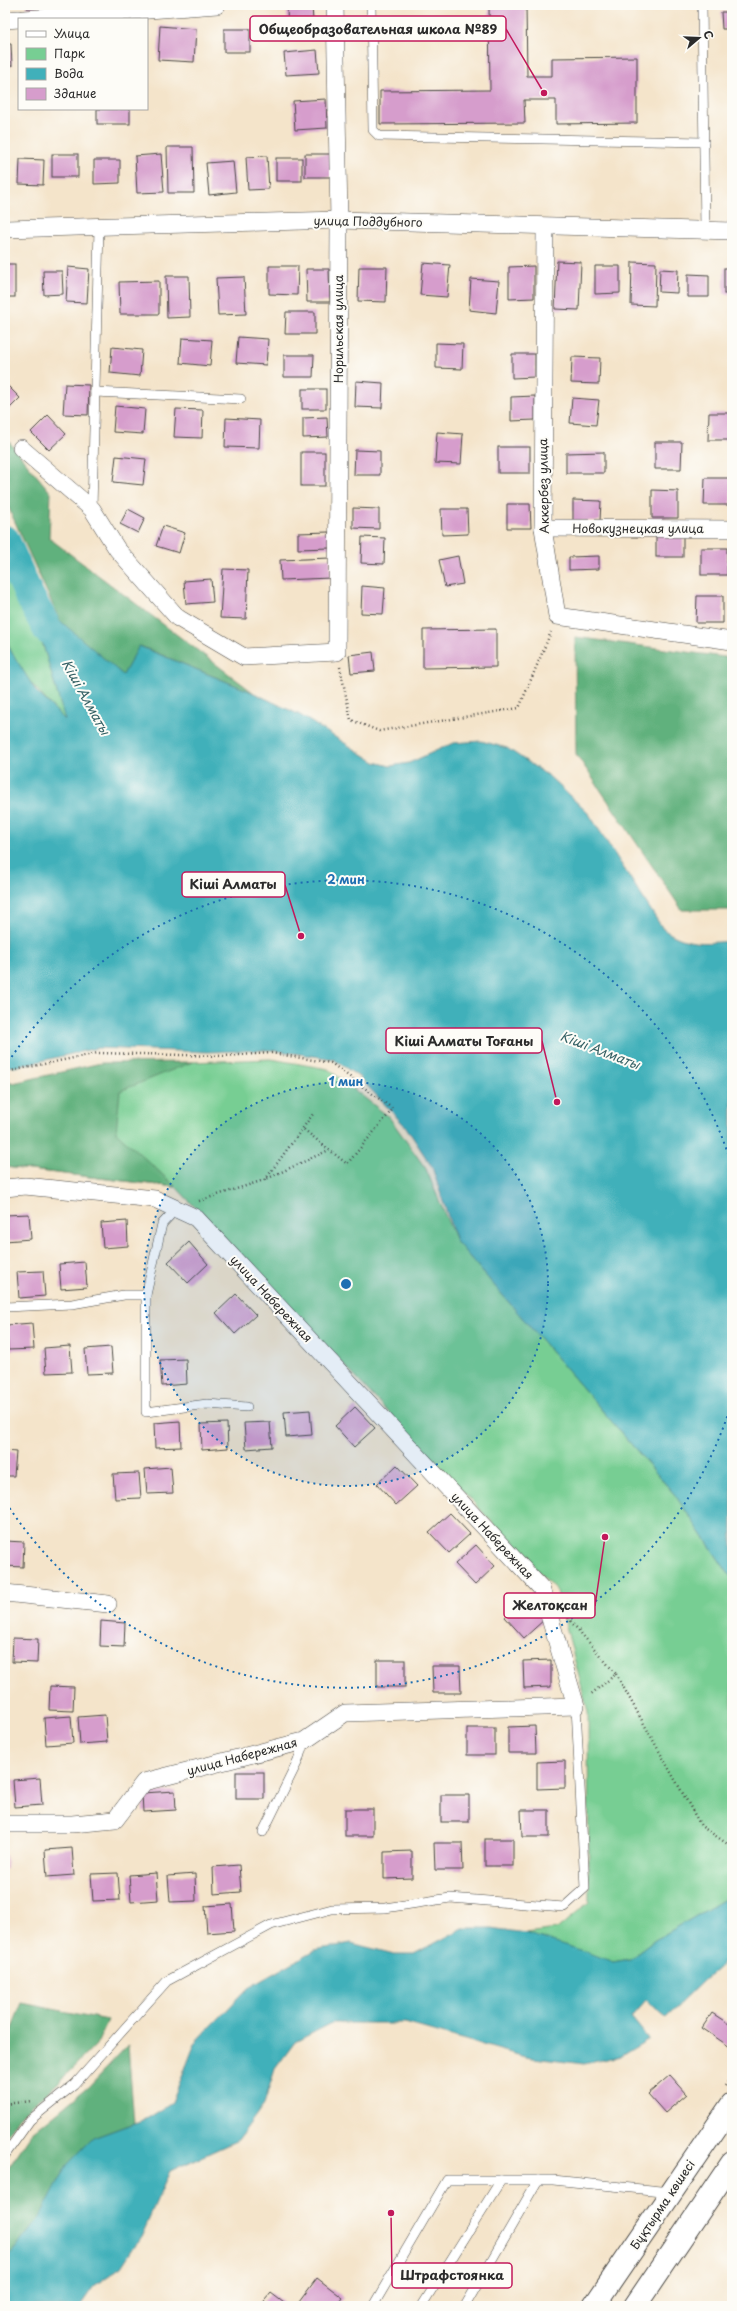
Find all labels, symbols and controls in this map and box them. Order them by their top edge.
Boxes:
callout: Общеобразовательная школа №89 [250,16,506,41]
legend [18,18,148,110]
north arrow [679,18,719,58]
text: Общеобразовательная школа №89 [259,19,498,38]
text: Улица [54,24,90,42]
text: С [700,28,718,41]
text: Парк [54,44,86,62]
text: Вода [54,64,84,82]
text: Здание [54,84,96,102]
street label: улица Поддубного [313,211,423,231]
street label: Норильская улица [329,274,347,383]
street label: Аккербез улица [533,438,553,534]
street label: Новокузнецкая улица [572,519,704,537]
water label: Кіші Алматы [58,656,116,739]
text: 2 мин [327,870,365,888]
callout: Кіші Алматы [182,872,285,897]
text: Кіші Алматы [189,874,277,893]
water label: Кіші Алматы [558,1026,644,1074]
callout: Кіші Алматы Тоғаны [386,1028,542,1053]
text: Кіші Алматы Тоғаны [395,1031,533,1050]
text: 1 мин [329,1072,364,1090]
street label: улица Набережная [226,1251,317,1346]
centre of rings [339,1277,353,1291]
street label: улица Набережная [447,1488,538,1583]
callout: Желтоқсан [504,1593,595,1618]
text: Желтоқсан [511,1595,588,1614]
street label: улица Набережная [185,1733,299,1779]
street label: Бұқтырма көшесі [625,2156,699,2253]
callout: Штрафстоянка [392,2263,512,2288]
text: Штрафстоянка [400,2265,504,2284]

